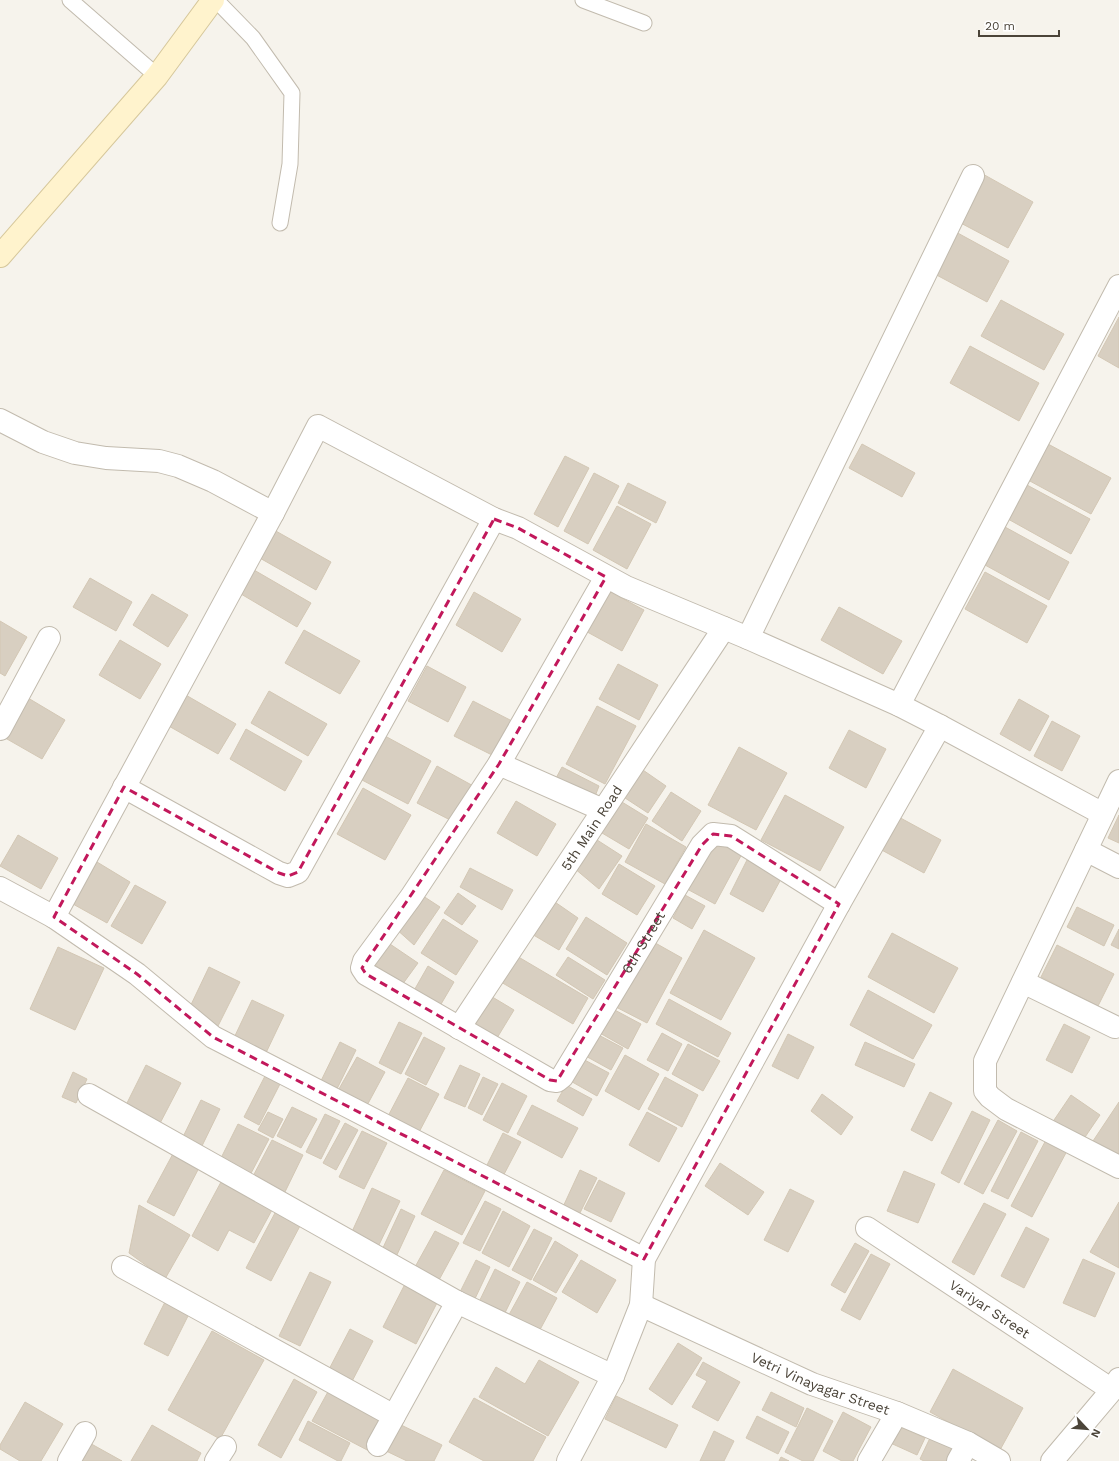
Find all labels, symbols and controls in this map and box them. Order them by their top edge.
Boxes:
scale bar [979,12,1059,38]
text: 20 m [985,19,1015,33]
street label: 5th Main Road [558,782,625,873]
street label: 6th Street [618,908,668,976]
street label: Variyar Street [946,1277,1033,1341]
street label: Vetri Vinayagar Street [749,1349,892,1418]
north arrow [1067,1409,1107,1449]
text: N [1088,1427,1103,1440]

